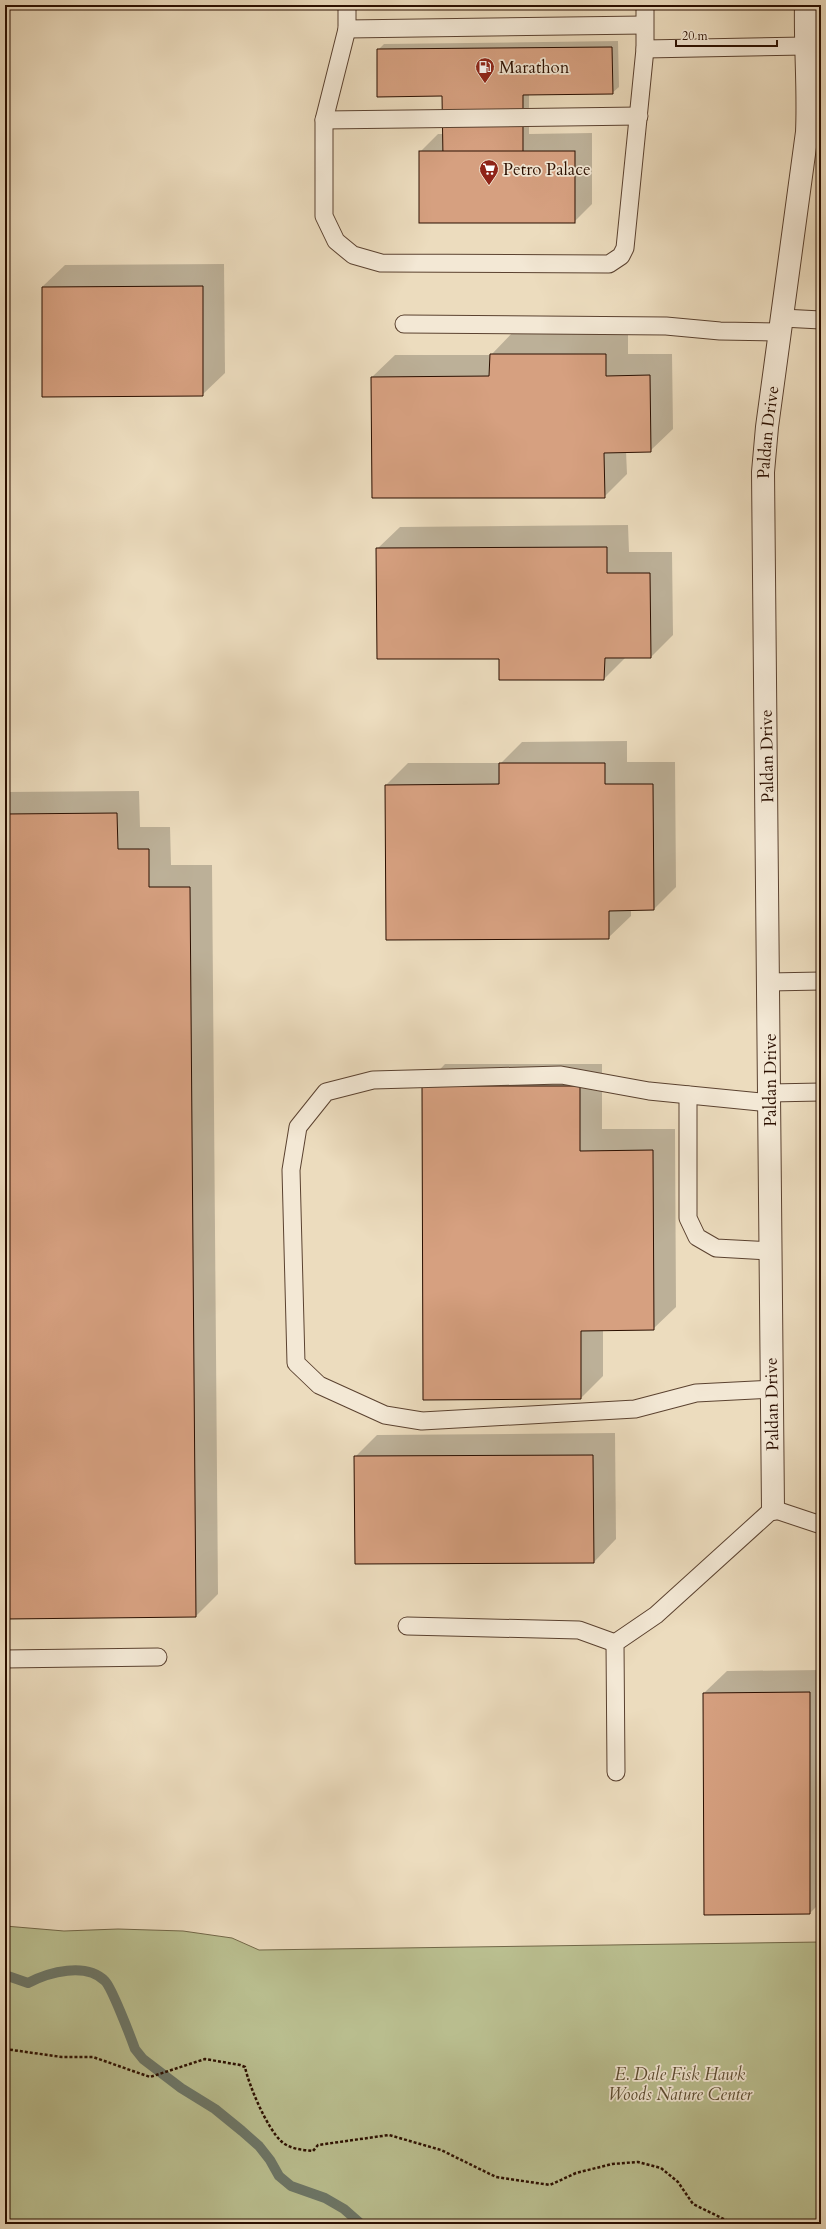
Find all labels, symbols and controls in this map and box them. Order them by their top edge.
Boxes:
scale bar [676,22,777,48]
text: 20 m [682,28,709,44]
fuel station icon: Marathon [474,56,496,84]
place label: Marathon [499,56,570,79]
supermarket icon: Petro Palace [478,158,500,186]
place label: Petro Palace [503,158,591,181]
street label: Paldan Drive [751,384,784,479]
street label: Paldan Drive [755,709,779,803]
street label: Paldan Drive [759,1033,782,1127]
street label: Paldan Drive [760,1357,784,1451]
park label: E. Dale Fisk Hawk Woods Nature Center [608,2063,753,2106]

